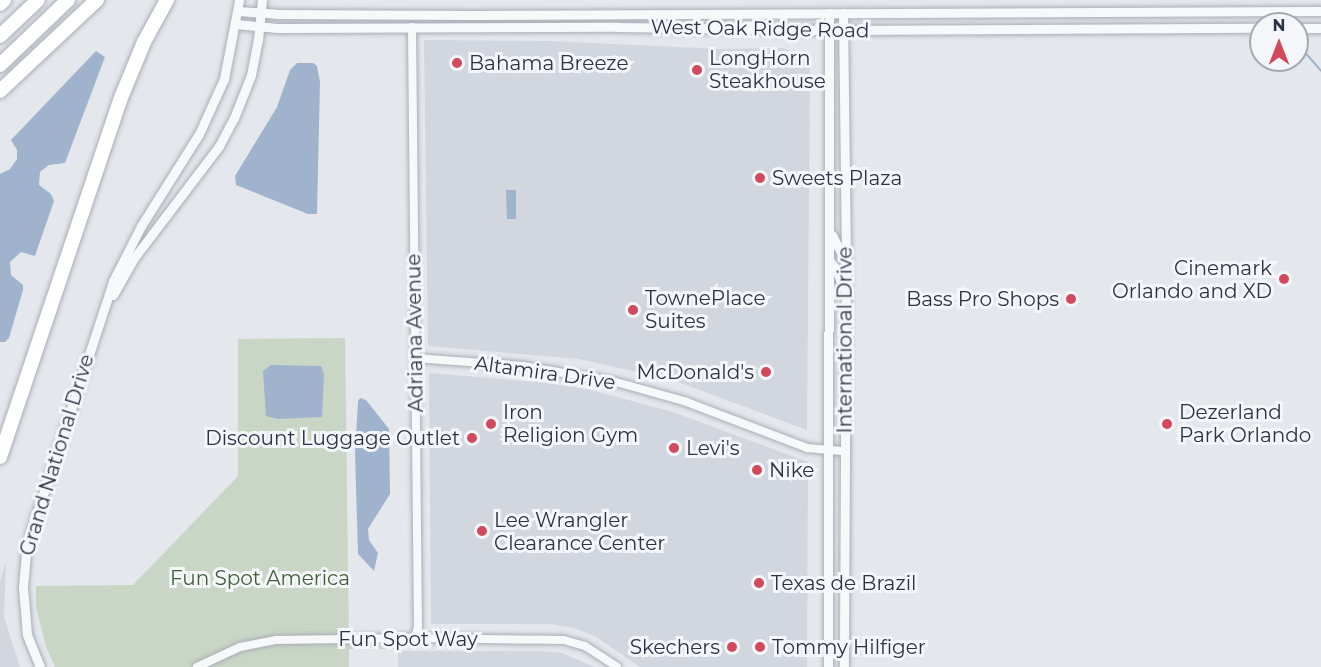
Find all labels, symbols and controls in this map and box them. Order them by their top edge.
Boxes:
north arrow [1249,12,1309,72]
street label: West Oak Ridge Road [650,15,870,43]
text: N [1273,16,1285,35]
place label: LongHorn Steakhouse [709,46,826,93]
place label: Bahama Breeze [469,51,628,75]
marker: Bahama Breeze [450,56,464,70]
marker: LongHorn Steakhouse [690,63,704,77]
place label: Sweets Plaza [772,166,902,190]
marker: Sweets Plaza [753,171,767,185]
street label: International Drive [833,247,857,433]
street label: Adriana Avenue [402,253,428,413]
place label: Cinemark Orlando and XD [1112,256,1272,303]
marker: Cinemark Orlando and XD [1277,272,1291,286]
place label: TownePlace Suites [645,286,766,333]
place label: Bass Pro Shops [906,287,1059,311]
marker: Bass Pro Shops [1064,292,1078,306]
marker: TownePlace Suites [626,303,640,317]
street label: Grand National Drive [15,351,99,559]
street label: Altamira Drive [473,351,617,395]
place label: McDonald's [637,360,754,384]
marker: McDonald's [759,365,773,379]
place label: Iron Religion Gym [503,400,638,447]
place label: Dezerland Park Orlando [1179,400,1311,447]
marker: Iron Religion Gym [484,417,498,431]
marker: Dezerland Park Orlando [1160,417,1174,431]
place label: Discount Luggage Outlet [205,426,460,450]
marker: Discount Luggage Outlet [465,431,479,445]
place label: Levi's [686,436,740,460]
marker: Levi's [667,441,681,455]
place label: Nike [769,458,814,482]
marker: Nike [750,463,764,477]
place label: Lee Wrangler Clearance Center [494,508,665,555]
marker: Lee Wrangler Clearance Center [475,524,489,538]
park label: Fun Spot America [170,566,350,590]
place label: Texas de Brazil [771,571,916,595]
marker: Texas de Brazil [752,576,766,590]
street label: Fun Spot Way [338,627,478,651]
place label: Skechers [630,635,720,659]
place label: Tommy Hilfiger [772,635,926,659]
marker: Skechers [725,640,739,654]
marker: Tommy Hilfiger [753,640,767,654]

